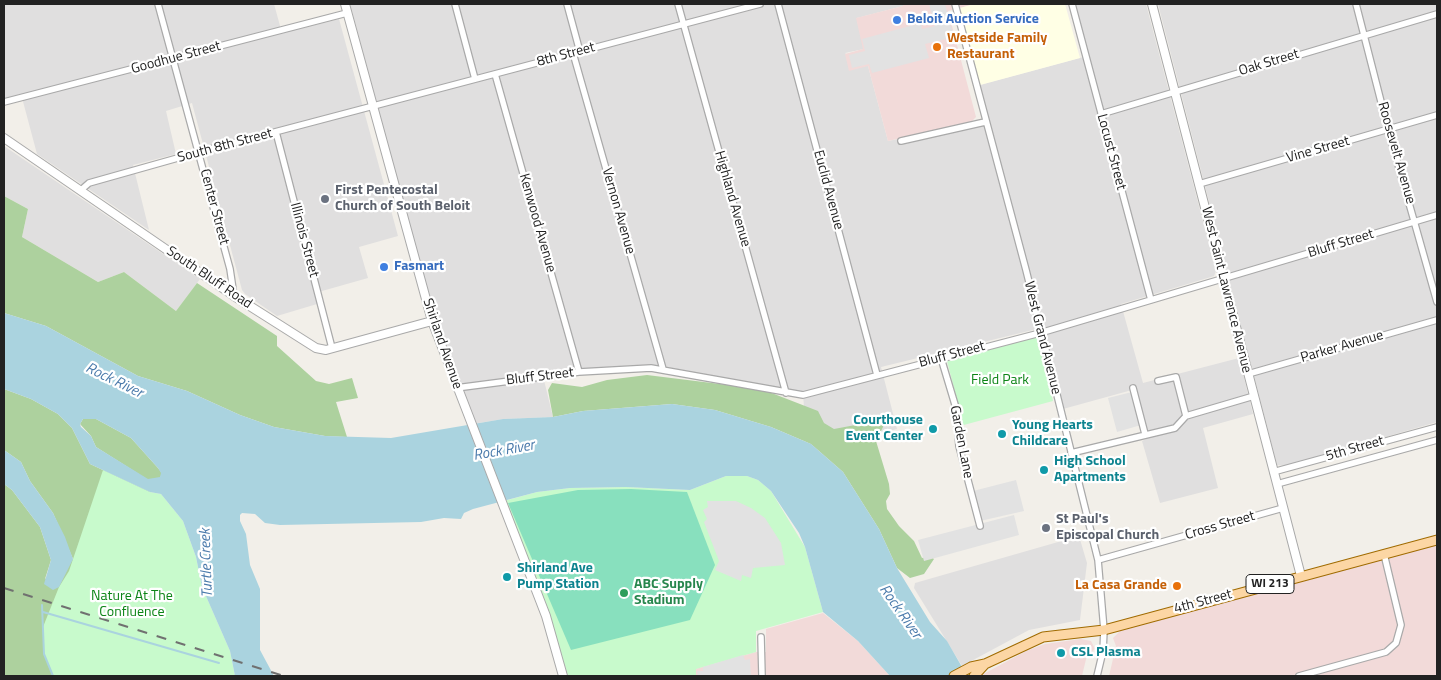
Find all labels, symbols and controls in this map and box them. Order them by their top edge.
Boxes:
place label: Beloit Auction Service [907,12,1039,28]
marker: Beloit Auction Service [891,14,903,26]
place label: Westside Family Restaurant [947,31,1047,64]
street label: Goodhue Street [129,38,223,78]
street label: 8th Street [535,39,597,71]
marker: Westside Family Restaurant [931,41,943,53]
street label: Oak Street [1237,46,1301,80]
street label: Roosevelt Avenue [1373,100,1419,206]
street label: Locust Street [1093,112,1129,192]
street label: South 8th Street [176,125,274,167]
street label: Vine Street [1284,133,1352,167]
street label: Euclid Avenue [809,148,847,232]
street label: Highland Avenue [710,149,754,249]
street label: Vernon Avenue [598,166,638,256]
street label: Center Street [196,167,232,247]
street label: Kenwood Avenue [515,172,559,274]
place label: First Pentecostal Church of South Beloit [335,183,470,216]
marker: First Pentecostal Church of South Beloit [319,193,331,205]
street label: Illinois Street [286,201,322,279]
street label: West Saint Lawrence Avenue [1197,205,1255,375]
street label: Bluff Street [1306,226,1376,262]
street label: South Bluff Road [163,243,255,313]
place label: Fasmart [394,259,444,275]
marker: Fasmart [378,261,390,273]
street label: West Grand Avenue [1020,280,1064,396]
street label: Shirland Avenue [419,296,465,392]
street label: Parker Avenue [1299,327,1385,367]
street label: Bluff Street [917,338,987,372]
water label: Rock River [82,359,146,403]
street label: Bluff Street [505,365,575,389]
park label: Field Park [971,373,1029,389]
street label: Garden Lane [946,404,976,480]
place label: Courthouse Event Center [845,413,923,446]
place label: Young Hearts Childcare [1012,418,1093,451]
marker: Courthouse Event Center [927,423,939,435]
marker: Young Hearts Childcare [996,428,1008,440]
street label: 5th Street [1324,433,1386,465]
water label: Rock River [472,437,536,465]
place label: High School Apartments [1054,454,1126,487]
marker: High School Apartments [1038,464,1050,476]
street label: Cross Street [1183,508,1257,544]
place label: St Paul's Episcopal Church [1056,512,1159,544]
marker: St Paul's Episcopal Church [1040,522,1052,534]
water label: Turtle Creek [197,528,217,598]
place label: Shirland Ave Pump Station [517,561,599,594]
marker: Shirland Ave Pump Station [501,571,513,583]
road number: WI 213 [1246,574,1294,594]
place label: ABC Supply Stadium [634,577,703,610]
place label: La Casa Grande [1075,578,1167,594]
marker: La Casa Grande [1171,580,1183,592]
water label: Rock River [875,582,925,642]
street label: 4th Street [1172,586,1234,618]
marker: ABC Supply Stadium [618,587,630,599]
park label: Nature At The Confluence [91,589,173,622]
place label: CSL Plasma [1071,645,1141,661]
marker: CSL Plasma [1055,647,1067,659]

